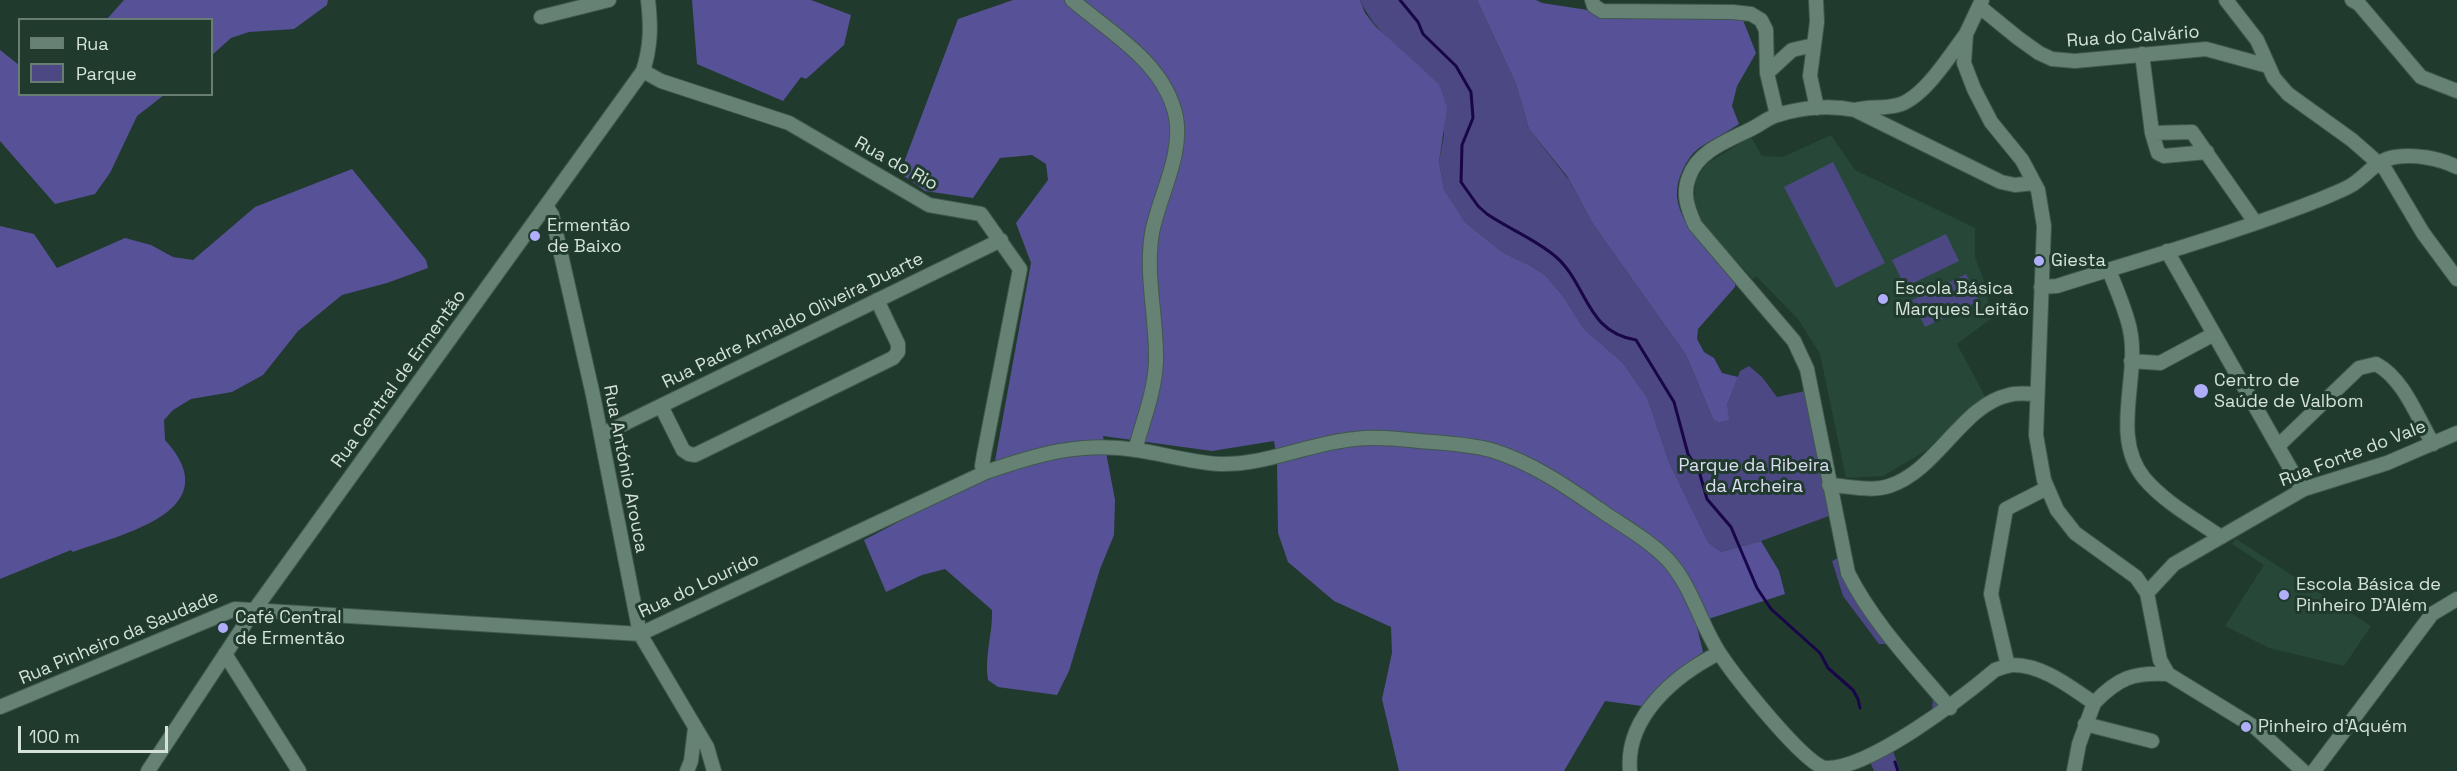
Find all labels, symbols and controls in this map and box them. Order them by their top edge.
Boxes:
legend [18,18,213,96]
street label: Rua do Calvário [2066,22,2200,52]
text: Rua [76,32,109,55]
text: Parque [76,62,137,85]
street label: Rua do Rio [851,132,941,196]
place label: Ermentão de Baixo [547,215,630,258]
marker: Ermentão de Baixo [528,229,542,243]
street label: Rua Padre Arnaldo Oliveira Duarte [659,248,927,394]
place label: Giesta [2051,250,2106,272]
marker: Giesta [2032,254,2046,268]
place label: Escola Básica Marques Leitão [1895,278,2029,320]
street label: Rua Central de Ermentão [327,286,471,472]
marker: Escola Básica Marques Leitão [1876,292,1890,306]
place label: Centro de Saúde de Valbom [2214,370,2363,412]
marker: Centro de Saúde de Valbom [2192,382,2210,400]
street label: Rua António Arouca [598,383,652,555]
street label: Rua Fonte do Vale [2277,416,2429,492]
park label: Parque da Ribeira da Archeira [1678,455,1830,498]
street label: Rua do Lourido [635,549,763,623]
place label: Escola Básica de Pinheiro D'Além [2296,574,2441,616]
street label: Rua Pinheiro da Saudade [16,586,222,690]
marker: Escola Básica de Pinheiro D'Além [2277,588,2291,602]
place label: Café Central de Ermentão [235,607,345,650]
marker: Café Central de Ermentão [216,621,230,635]
scale bar [21,714,171,752]
place label: Pinheiro d'Aquém [2258,716,2407,738]
marker: Pinheiro d'Aquém [2239,720,2253,734]
text: 100 m [29,725,80,748]

